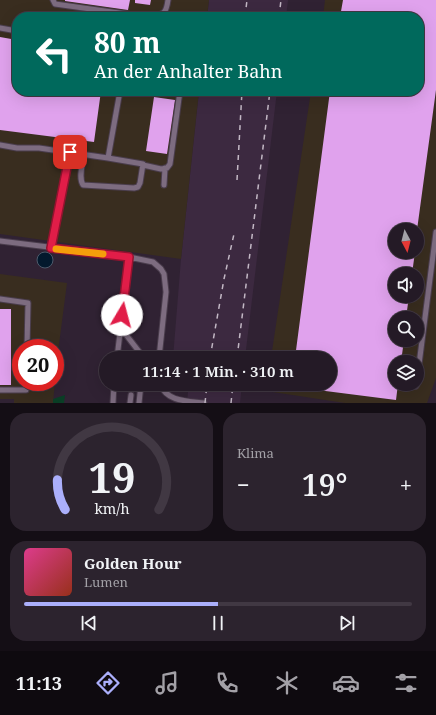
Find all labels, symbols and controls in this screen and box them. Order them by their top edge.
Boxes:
text: 80 m [94,23,161,61]
icon: left [28,28,80,80]
text: An der Anhalter Bahn [94,59,282,83]
pin [53,135,87,169]
icon: arrive [59,141,81,163]
north arrow [388,223,424,259]
map controls [388,223,424,391]
button: sound [388,267,424,303]
position arrow [101,294,143,336]
button: search [388,311,424,347]
speed limit sign: 20 [12,339,64,391]
button: layers [388,355,424,391]
text: 11:14 · 1 Min. · 310 m [142,361,294,381]
text: Klima [237,444,274,462]
text: 19 [88,449,135,505]
text: 19° [302,464,348,505]
text: − [237,469,250,499]
text: + [400,469,412,499]
text: km/h [94,499,129,518]
text: Golden Hour [84,553,182,573]
text: Lumen [84,573,128,591]
icon: previous [78,612,100,634]
icon: pause [207,612,229,634]
icon: next [336,612,358,634]
icon: directions [94,669,122,697]
icon: music [153,669,181,697]
icon: phone [213,669,241,697]
icon: climate [273,669,301,697]
icon: car [332,669,360,697]
icon: filters [392,669,420,697]
text: 11:13 [16,671,62,695]

